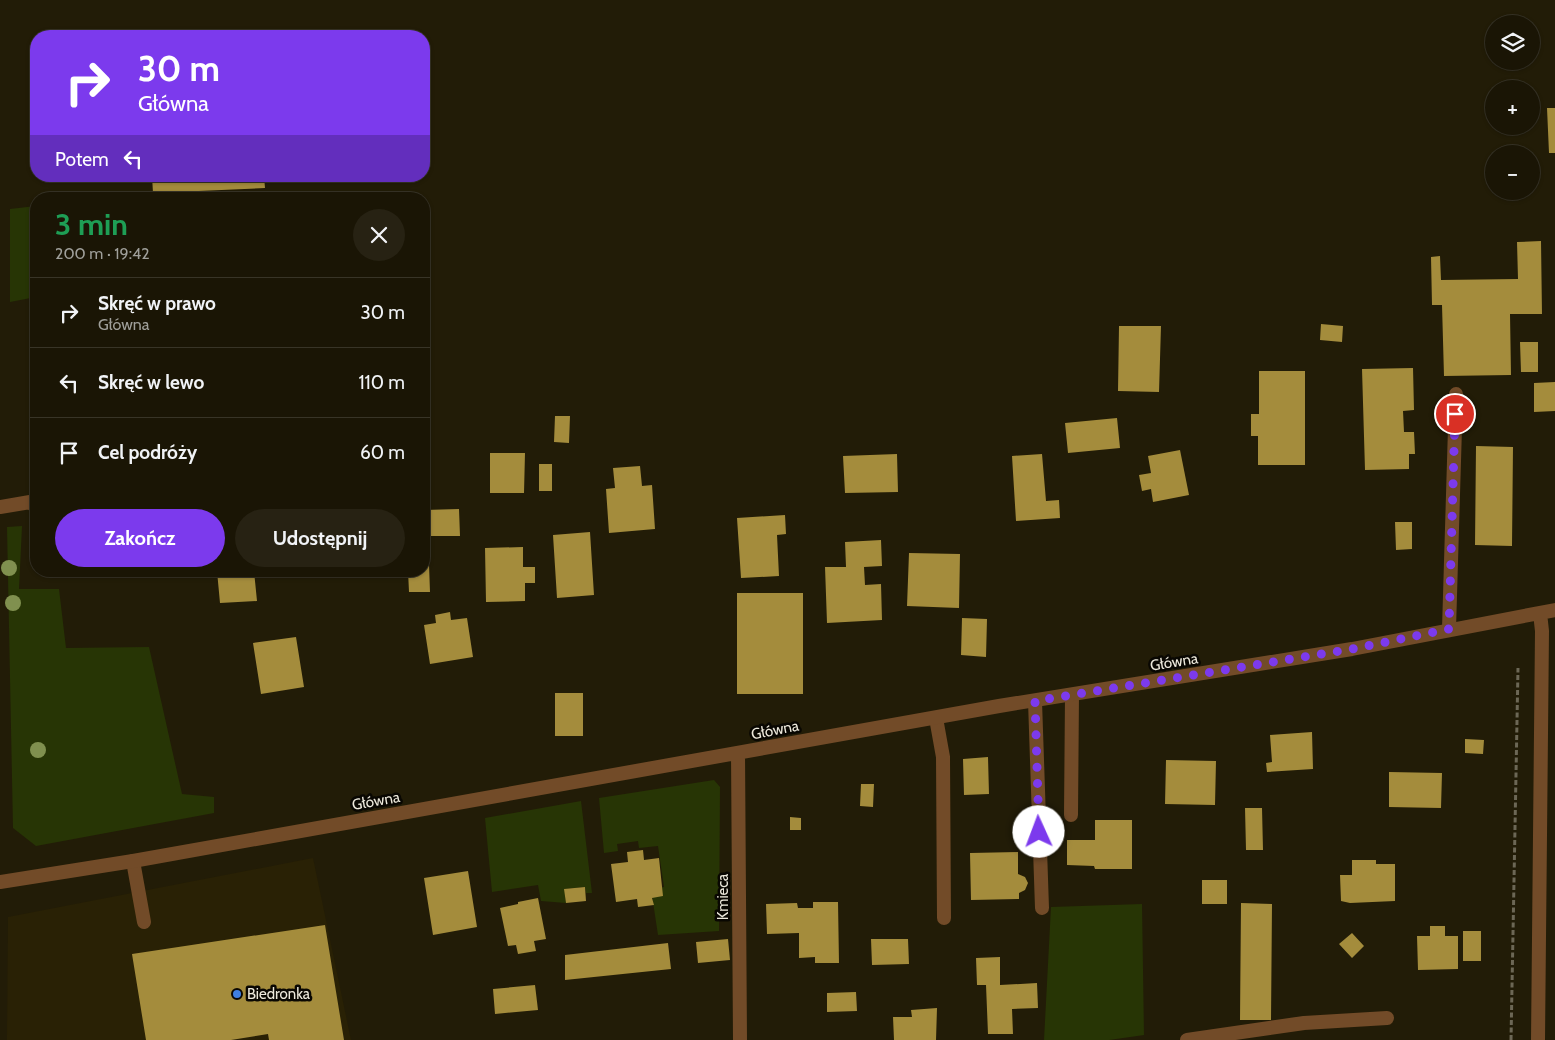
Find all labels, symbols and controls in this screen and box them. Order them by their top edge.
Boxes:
map controls [1485,15,1540,200]
button: layers [1485,15,1540,70]
text: 30 m [138,47,220,90]
icon: right [55,50,120,115]
button: + [1485,80,1540,135]
text: Główna [138,90,209,117]
icon: left [119,145,147,173]
button: − [1485,145,1540,200]
text: Potem [55,148,109,171]
text: 3 min [55,206,128,243]
button: close [353,209,405,261]
text: 200 m · 19:42 [55,244,150,263]
text: Skręć w prawo [98,292,216,315]
icon: right [55,299,83,327]
text: 30 m [361,301,405,324]
text: Główna [98,315,149,334]
icon: left [55,369,83,397]
text: Skręć w lewo [98,371,204,394]
text: 110 m [358,371,405,394]
pin [1434,393,1476,435]
icon: arrive [1441,400,1469,428]
icon: arrive [55,439,83,467]
text: Cel podróży [98,441,197,464]
text: 60 m [360,441,405,464]
button: Zakończ [55,509,225,567]
button: Udostępnij [235,509,405,567]
street label: Główna [1149,649,1200,675]
street label: Główna [750,716,801,743]
street label: Główna [351,788,402,814]
position arrow [1012,805,1064,857]
street label: Kmieca [714,873,732,920]
place label: Biedronka [247,985,311,1003]
marker: Biedronka [231,988,243,1000]

